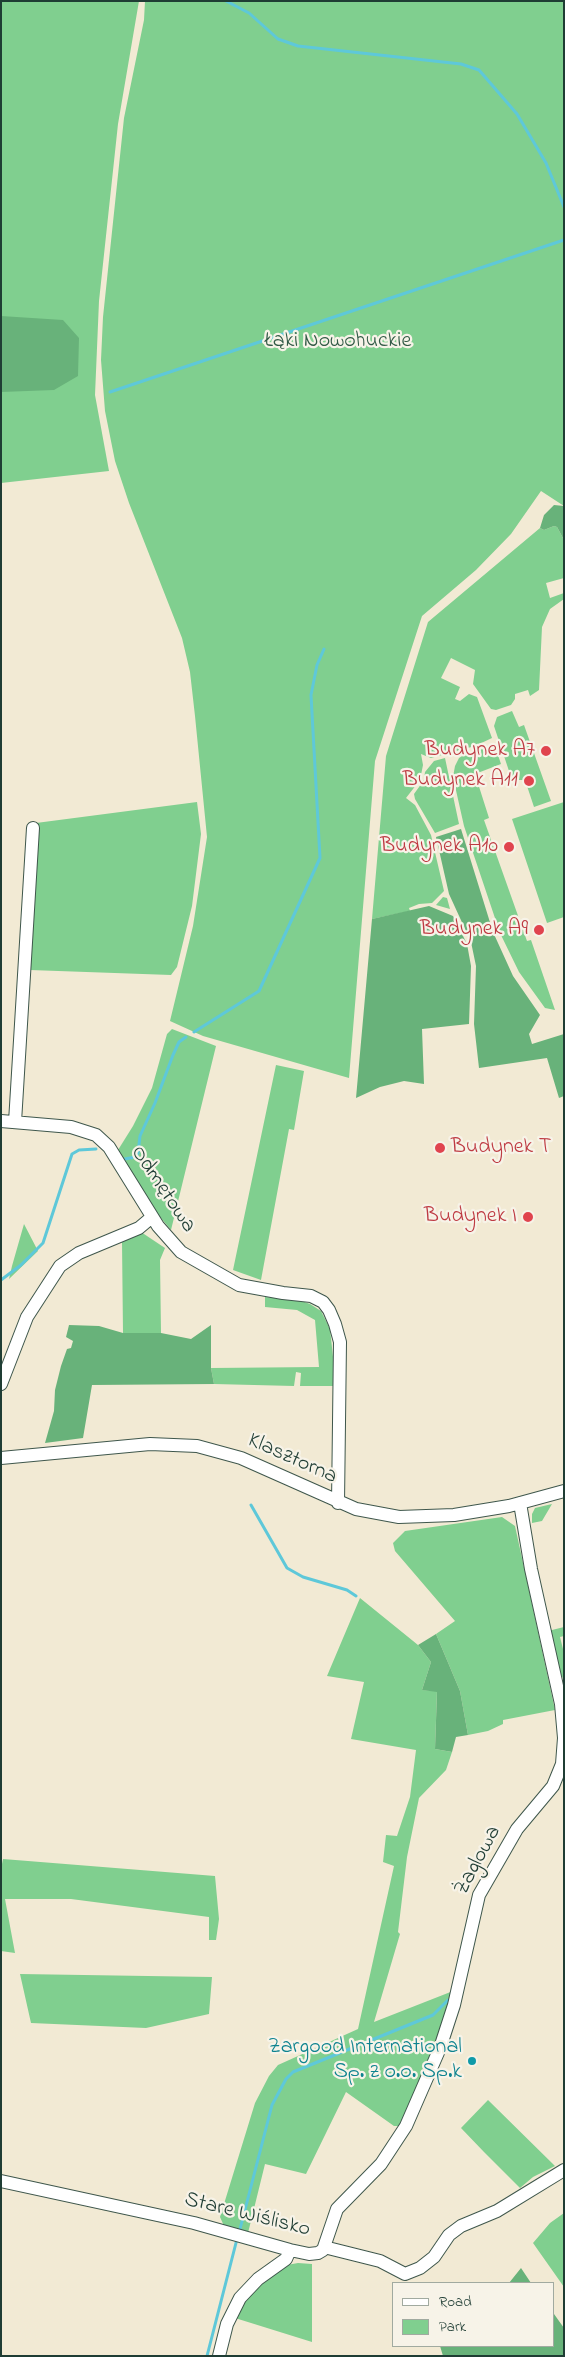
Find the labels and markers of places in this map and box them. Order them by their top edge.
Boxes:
place label: Budynek A7 [425,738,535,764]
marker: Budynek A7 [539,744,553,758]
place label: Budynek A11 [403,768,518,794]
marker: Budynek A11 [522,774,536,788]
place label: Budynek A10 [380,834,498,860]
marker: Budynek A10 [502,840,516,854]
place label: Budynek A9 [420,917,528,943]
marker: Budynek A9 [532,923,546,937]
place label: Budynek T [451,1135,551,1161]
marker: Budynek T [433,1141,447,1155]
place label: Budynek I [424,1204,517,1230]
marker: Budynek I [521,1210,535,1224]
place label: Zargood International Sp. z o.o. Sp.k [268,2035,462,2086]
marker: Zargood International Sp. z o.o. Sp.k [466,2055,478,2067]

